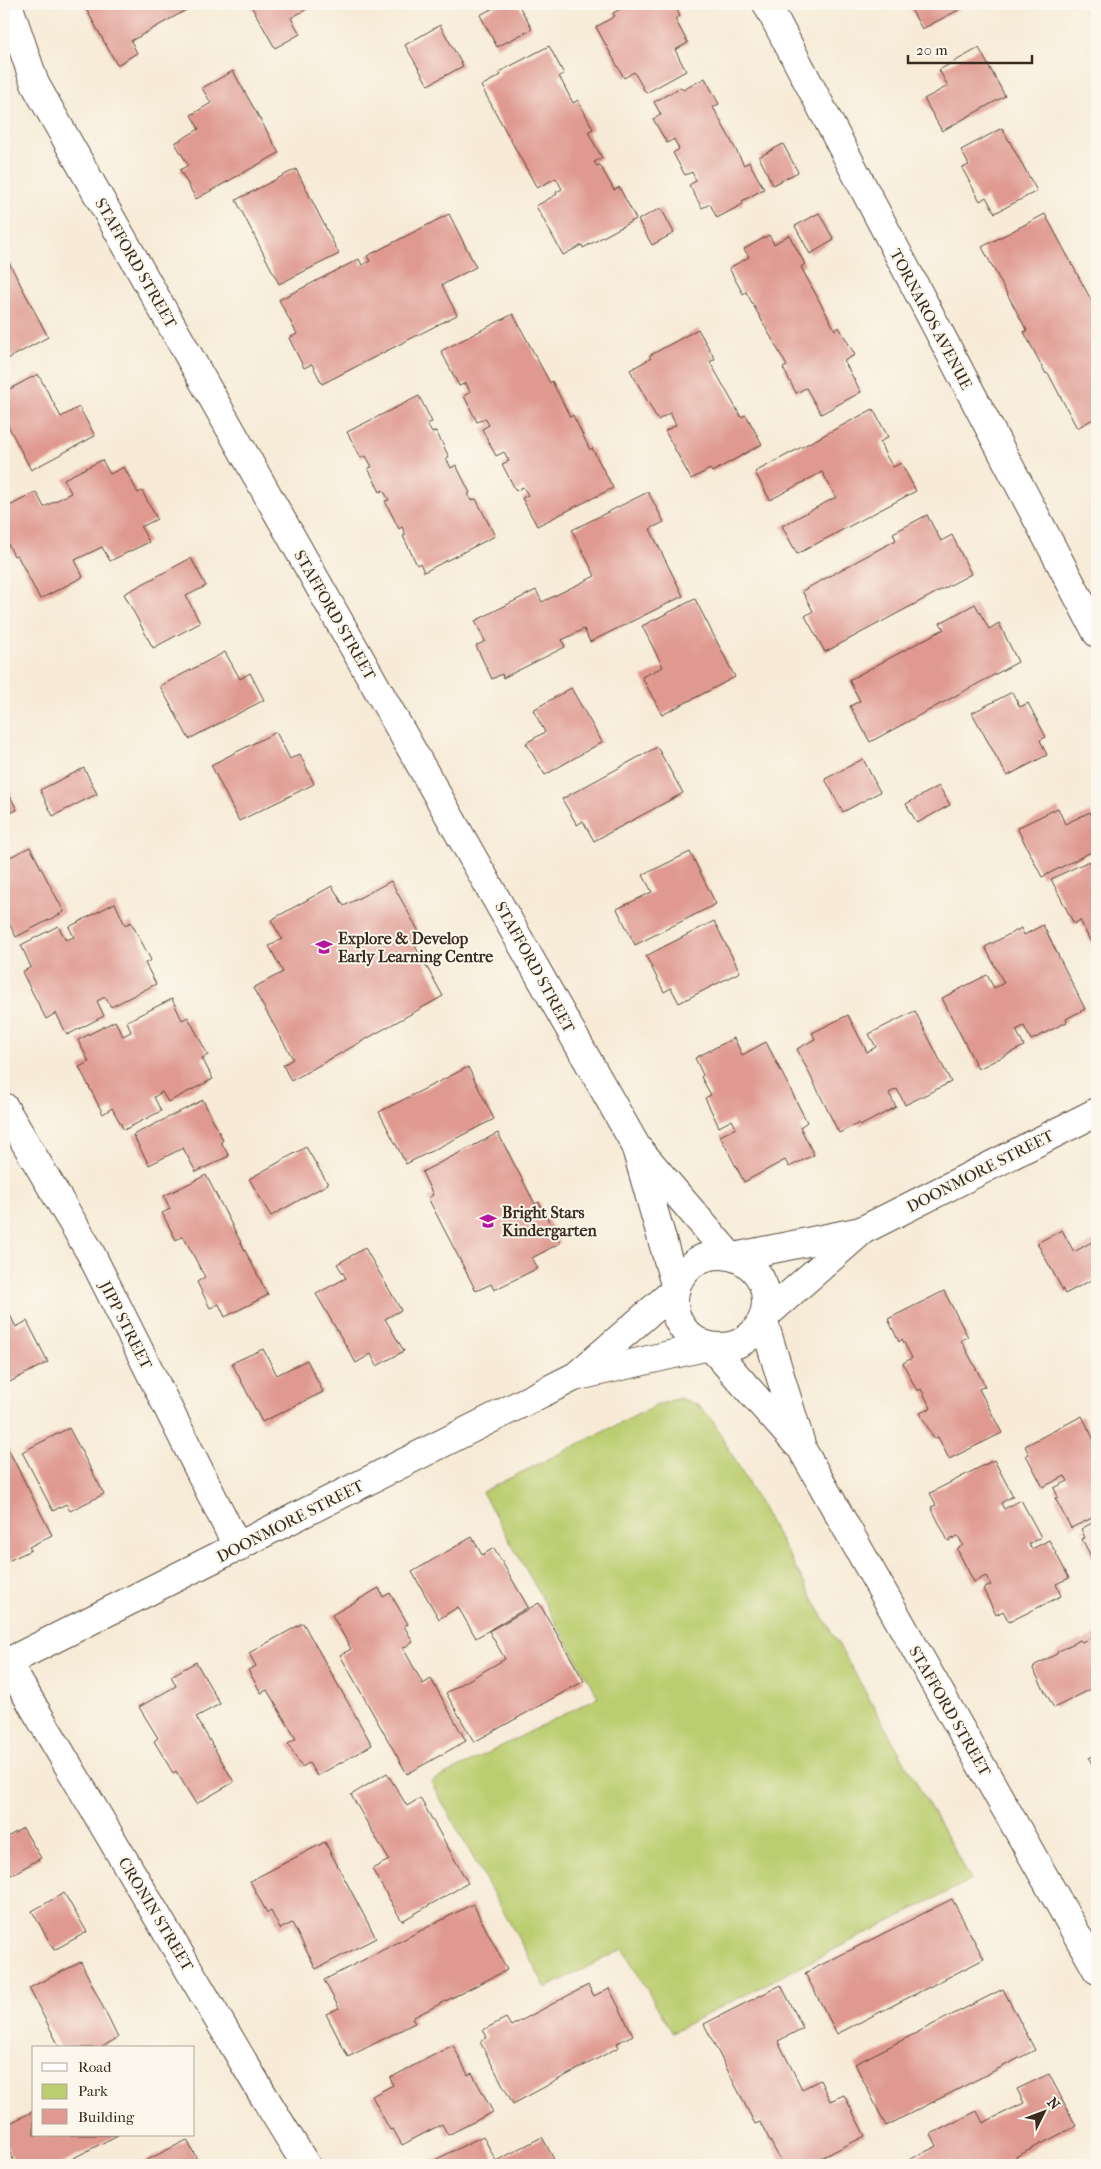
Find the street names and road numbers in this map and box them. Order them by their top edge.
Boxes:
street label: STAFFORD STREET [91,195,181,332]
street label: TORNAROS AVENUE [886,245,976,393]
street label: STAFFORD STREET [290,547,380,684]
street label: STAFFORD STREET [491,898,579,1036]
street label: DOONMORE STREET [903,1126,1057,1216]
street label: JIPP STREET [95,1276,156,1372]
street label: DOONMORE STREET [213,1476,367,1566]
street label: STAFFORD STREET [905,1643,995,1780]
street label: CRONIN STREET [115,1854,198,1974]

